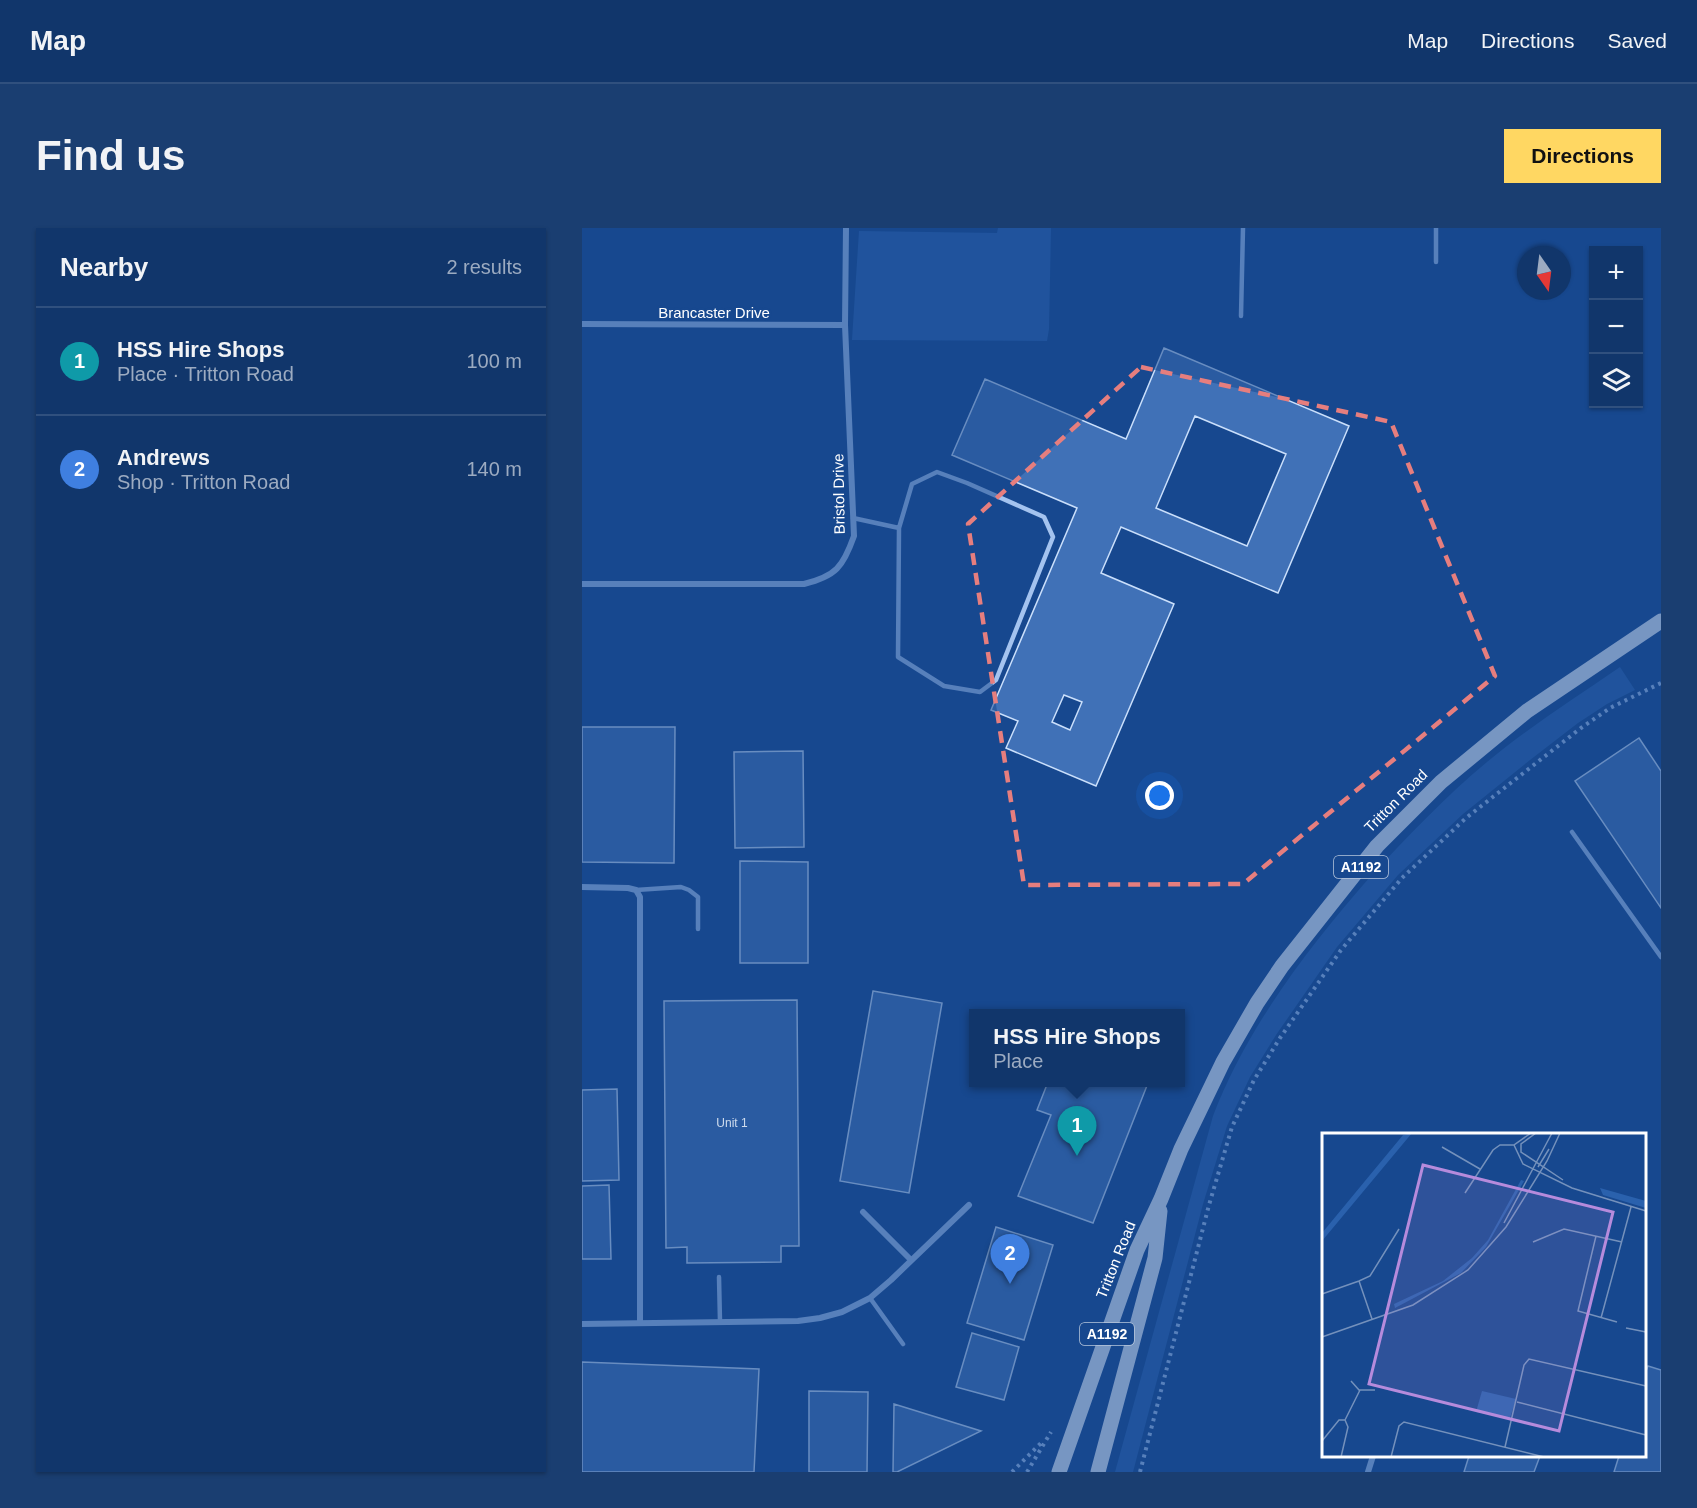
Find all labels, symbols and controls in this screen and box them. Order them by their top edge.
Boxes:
text: Map [30,25,86,56]
text: Map [1407,29,1448,52]
text: Directions [1481,29,1574,52]
text: Saved [1607,29,1667,52]
button: Directions [1504,129,1661,183]
text: Find us [36,132,185,179]
north arrow [1517,246,1571,300]
map controls [1589,246,1643,408]
button: + [1589,246,1643,300]
text: Nearby [60,252,148,282]
text: 2 results [446,256,522,278]
button: − [1589,300,1643,354]
street label: Brancaster Drive [658,304,770,321]
text: HSS Hire Shops [117,337,284,362]
text: 1 [74,350,85,372]
text: 100 m [466,350,522,372]
button: layers [1589,354,1643,408]
text: Place · Tritton Road [117,363,294,385]
text: Andrews [117,445,210,470]
street label: Bristol Drive [829,453,848,535]
text: 2 [74,458,85,480]
text: 140 m [466,458,522,480]
text: Shop · Tritton Road [117,471,290,493]
street label: Tritton Road [1361,766,1431,836]
your location [1145,781,1174,810]
road number: A1192 [1334,856,1388,878]
popup [969,1009,1185,1087]
text: HSS Hire Shops [993,1024,1161,1049]
text: Place [993,1050,1043,1072]
pin: 1 [1058,1106,1096,1156]
house number: Unit 1 [716,1116,748,1130]
inset map [1322,1133,1646,1457]
street label: Tritton Road [1092,1219,1139,1301]
pin: 2 [990,1234,1030,1284]
road number: A1192 [1080,1323,1134,1345]

